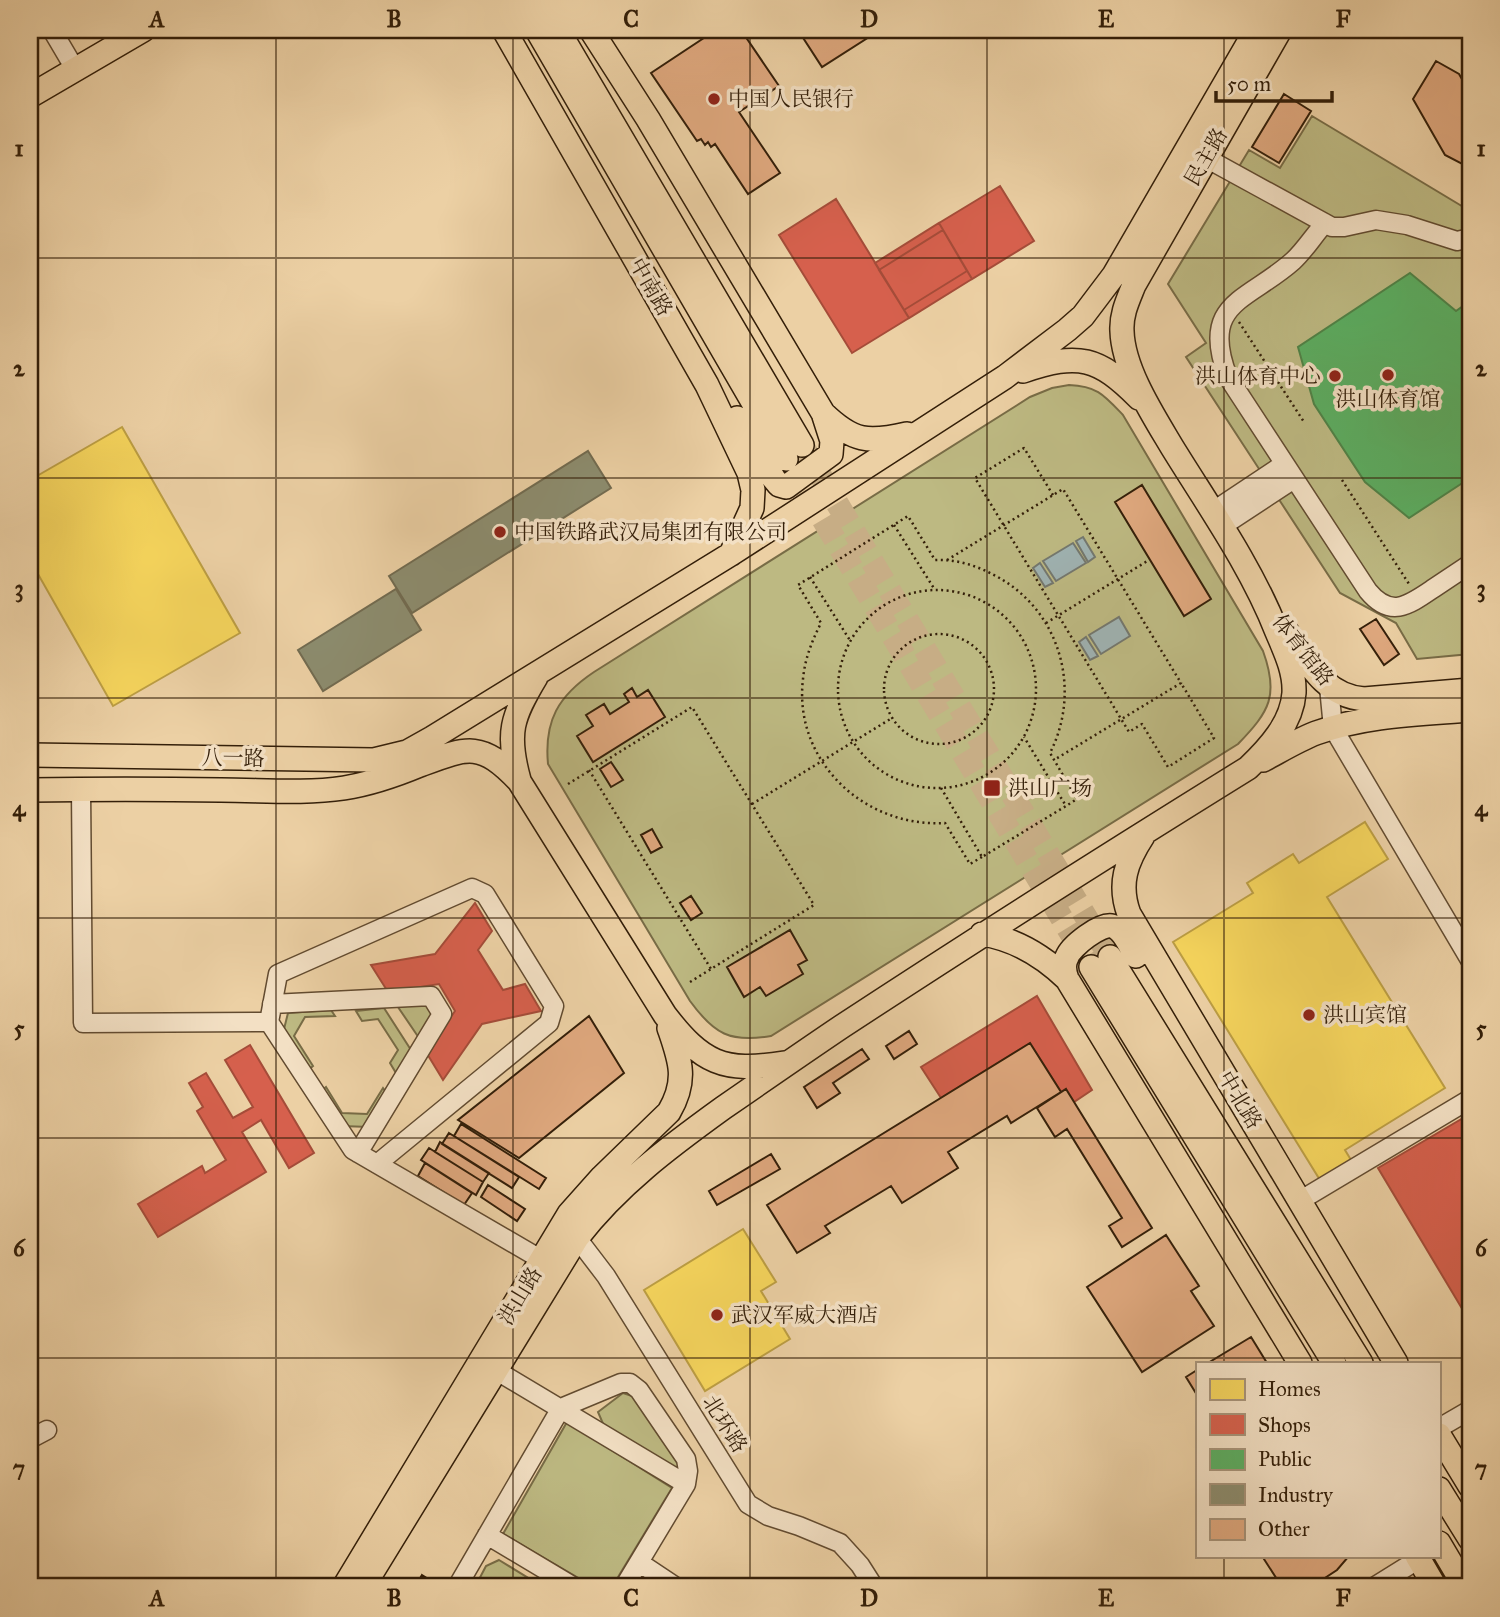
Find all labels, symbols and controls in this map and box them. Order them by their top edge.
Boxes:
text: A [147,5,165,33]
text: B [386,5,402,33]
text: C [623,5,639,33]
text: D [860,5,878,33]
text: E [1098,5,1115,33]
text: F [1335,5,1351,33]
scale bar [1216,60,1332,104]
text: 50 m [1227,71,1272,97]
place label: 中国人民银行 [728,86,854,112]
marker: 中国人民银行 [706,91,722,107]
street label: 民主路 [1179,123,1233,191]
text: 1 [14,134,24,162]
text: 1 [1476,134,1486,162]
street label: 中南路 [624,253,678,321]
text: 2 [13,354,25,382]
text: 2 [1475,354,1487,382]
place label: 洪山体育中心 [1195,363,1321,389]
marker: 洪山体育馆 [1380,367,1396,383]
marker: 洪山体育中心 [1327,368,1343,384]
place label: 洪山体育馆 [1336,386,1441,412]
place label: 中国铁路武汉局集团有限公司 [514,519,787,545]
marker: 中国铁路武汉局集团有限公司 [492,524,508,540]
text: 3 [14,574,24,603]
text: 3 [1476,574,1486,603]
street label: 体育馆路 [1267,609,1339,691]
street label: 八一路 [201,744,265,772]
place label: 洪山广场 [1008,775,1092,801]
marker: 洪山广场 [982,778,1002,798]
text: 4 [13,794,27,822]
text: 4 [1475,794,1489,822]
place label: 洪山宾馆 [1323,1002,1407,1028]
marker: 洪山宾馆 [1301,1007,1317,1023]
text: 5 [14,1014,25,1042]
text: 5 [1476,1014,1487,1042]
street label: 中北路 [1213,1066,1267,1134]
text: 6 [13,1234,26,1262]
text: 6 [1475,1234,1488,1262]
street label: 洪山路 [493,1262,547,1330]
place label: 武汉军威大酒店 [731,1302,878,1328]
marker: 武汉军威大酒店 [709,1307,725,1323]
legend [1196,1362,1440,1558]
text: Homes [1258,1376,1321,1402]
street label: 北环路 [697,1390,753,1458]
text: Shops [1258,1412,1311,1438]
text: Public [1258,1446,1312,1472]
text: 7 [13,1454,25,1482]
text: 7 [1475,1454,1487,1482]
text: Industry [1258,1482,1334,1508]
text: Other [1258,1516,1310,1542]
text: A [147,1584,165,1612]
text: B [386,1584,402,1612]
text: C [623,1584,639,1612]
text: D [860,1584,878,1612]
text: E [1098,1584,1115,1612]
text: F [1335,1584,1351,1612]

